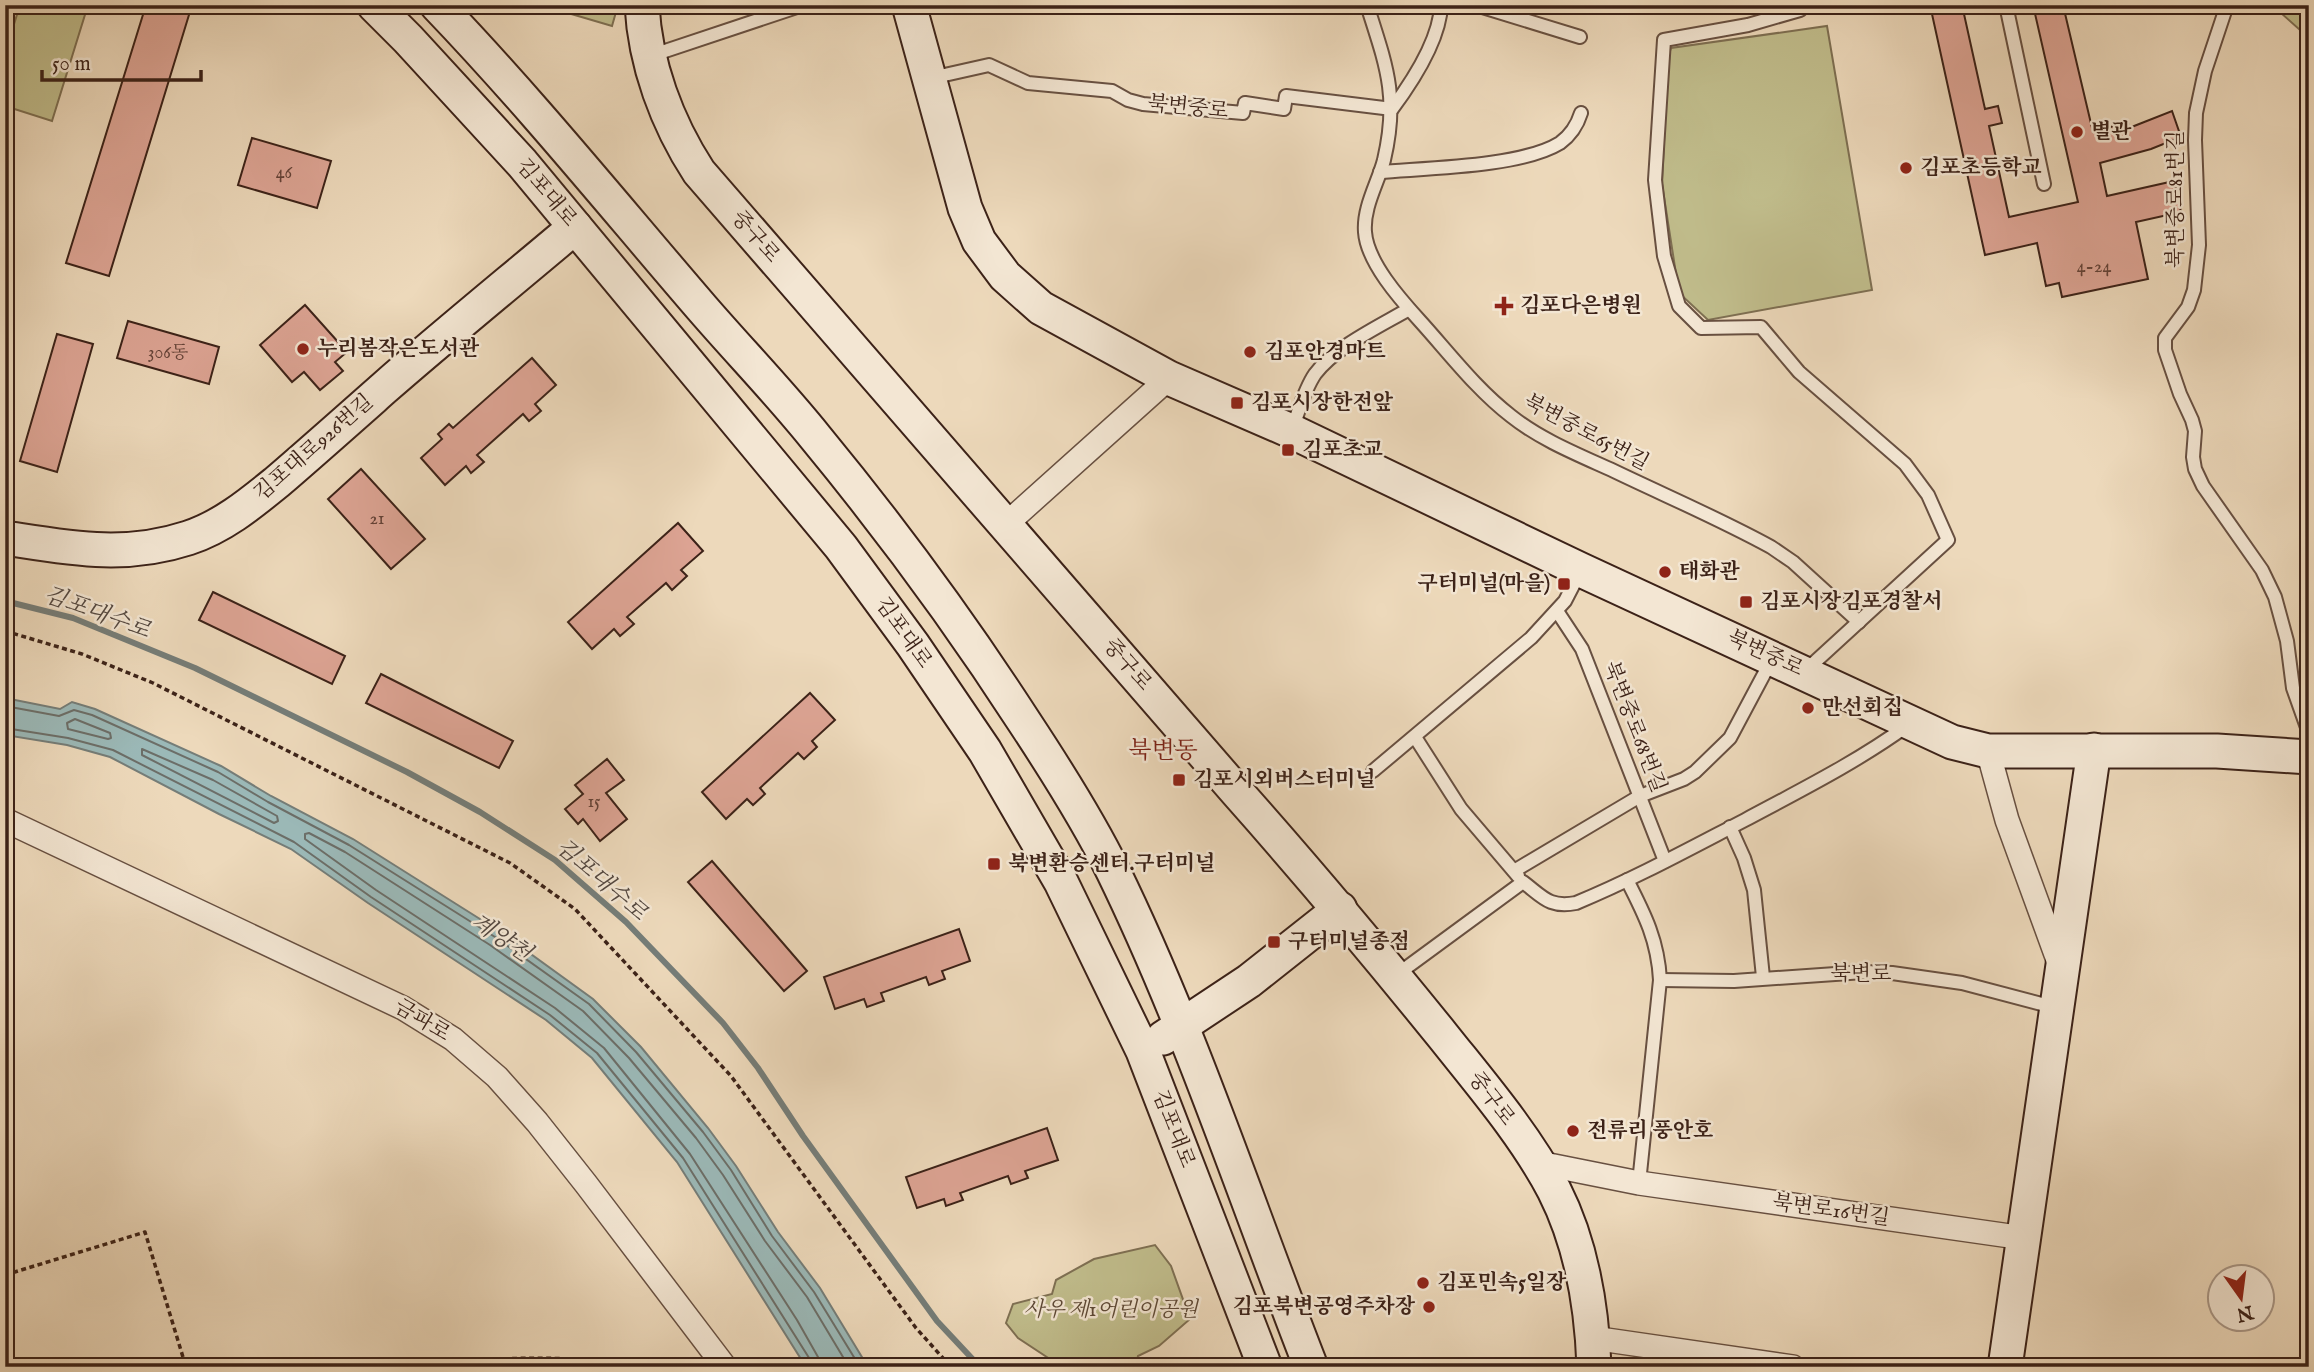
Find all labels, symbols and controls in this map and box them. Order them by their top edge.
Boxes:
scale bar [42,38,201,82]
text: 50 m [52,51,91,78]
street label: 북변중로 [1146,90,1230,126]
place label: 별관 [2091,119,2132,146]
marker: 별관 [2069,124,2085,140]
street label: 북변중로81번길 [2163,130,2190,268]
street label: 김포대로 [510,153,582,233]
place label: 김포초등학교 [1920,155,2042,182]
marker: 김포초등학교 [1898,160,1914,176]
house number: 46 [276,162,293,185]
street label: 중구로 [725,205,785,269]
house number: 4-24 [2077,256,2111,279]
place label: 김포다은병원 [1520,293,1642,320]
marker: 김포다은병원 [1494,296,1514,316]
place label: 누리봄작은도서관 [317,336,480,363]
place label: 김포안경마트 [1264,339,1386,366]
marker: 누리봄작은도서관 [295,341,311,357]
house number: 306동 [148,342,188,365]
marker: 김포안경마트 [1242,344,1258,360]
street label: 김포대로926번길 [249,389,379,507]
street label: 북변중로65번길 [1519,389,1653,477]
place label: 김포시장한전앞 [1251,390,1394,417]
marker: 김포시장한전앞 [1229,395,1245,411]
place label: 김포초교 [1302,437,1383,464]
marker: 김포초교 [1280,442,1296,458]
house number: 21 [369,508,385,531]
place label: 태화관 [1679,559,1741,586]
marker: 태화관 [1657,564,1673,580]
place label: 구터미널(마을) [1418,571,1550,598]
marker: 구터미널(마을) [1556,576,1572,592]
water label: 김포대수로 [40,580,155,646]
place label: 김포시장김포경찰서 [1760,589,1943,616]
street label: 김포대로 [869,592,937,674]
marker: 김포시장김포경찰서 [1738,594,1754,610]
street label: 북변중로 [1723,625,1807,683]
street label: 중구로 [1097,633,1157,697]
street label: 북변중로68번길 [1597,657,1671,797]
place label: 만선회집 [1822,695,1903,722]
marker: 만선회집 [1800,700,1816,716]
district label: 북변동 [1128,736,1198,767]
place label: 김포시외버스터미널 [1193,767,1376,794]
marker: 김포시외버스터미널 [1171,772,1187,788]
house number: 15 [587,791,601,814]
water label: 김포대수로 [550,833,653,928]
place label: 북변환승센터.구터미널 [1008,851,1215,878]
marker: 북변환승센터.구터미널 [986,856,1002,872]
water label: 계양천 [465,907,538,970]
place label: 구터미널종점 [1288,929,1410,956]
marker: 구터미널종점 [1266,934,1282,950]
street label: 북변로 [1831,961,1891,988]
street label: 금파로 [389,994,455,1048]
street label: 중구로 [1462,1067,1520,1131]
street label: 김포대로 [1146,1086,1200,1172]
place label: 전류리 풍안호 [1587,1118,1713,1145]
marker: 전류리 풍안호 [1565,1123,1581,1139]
street label: 북변로16번길 [1771,1189,1891,1233]
north arrow [2206,1264,2276,1334]
place label: 김포민속5일장 [1437,1270,1567,1297]
marker: 김포민속5일장 [1415,1275,1431,1291]
place label: 김포북변공영주차장 [1232,1294,1416,1321]
park label: 사우 제1어린이공원 [1024,1297,1200,1324]
marker: 김포북변공영주차장 [1421,1299,1437,1315]
text: N [2233,1299,2256,1326]

